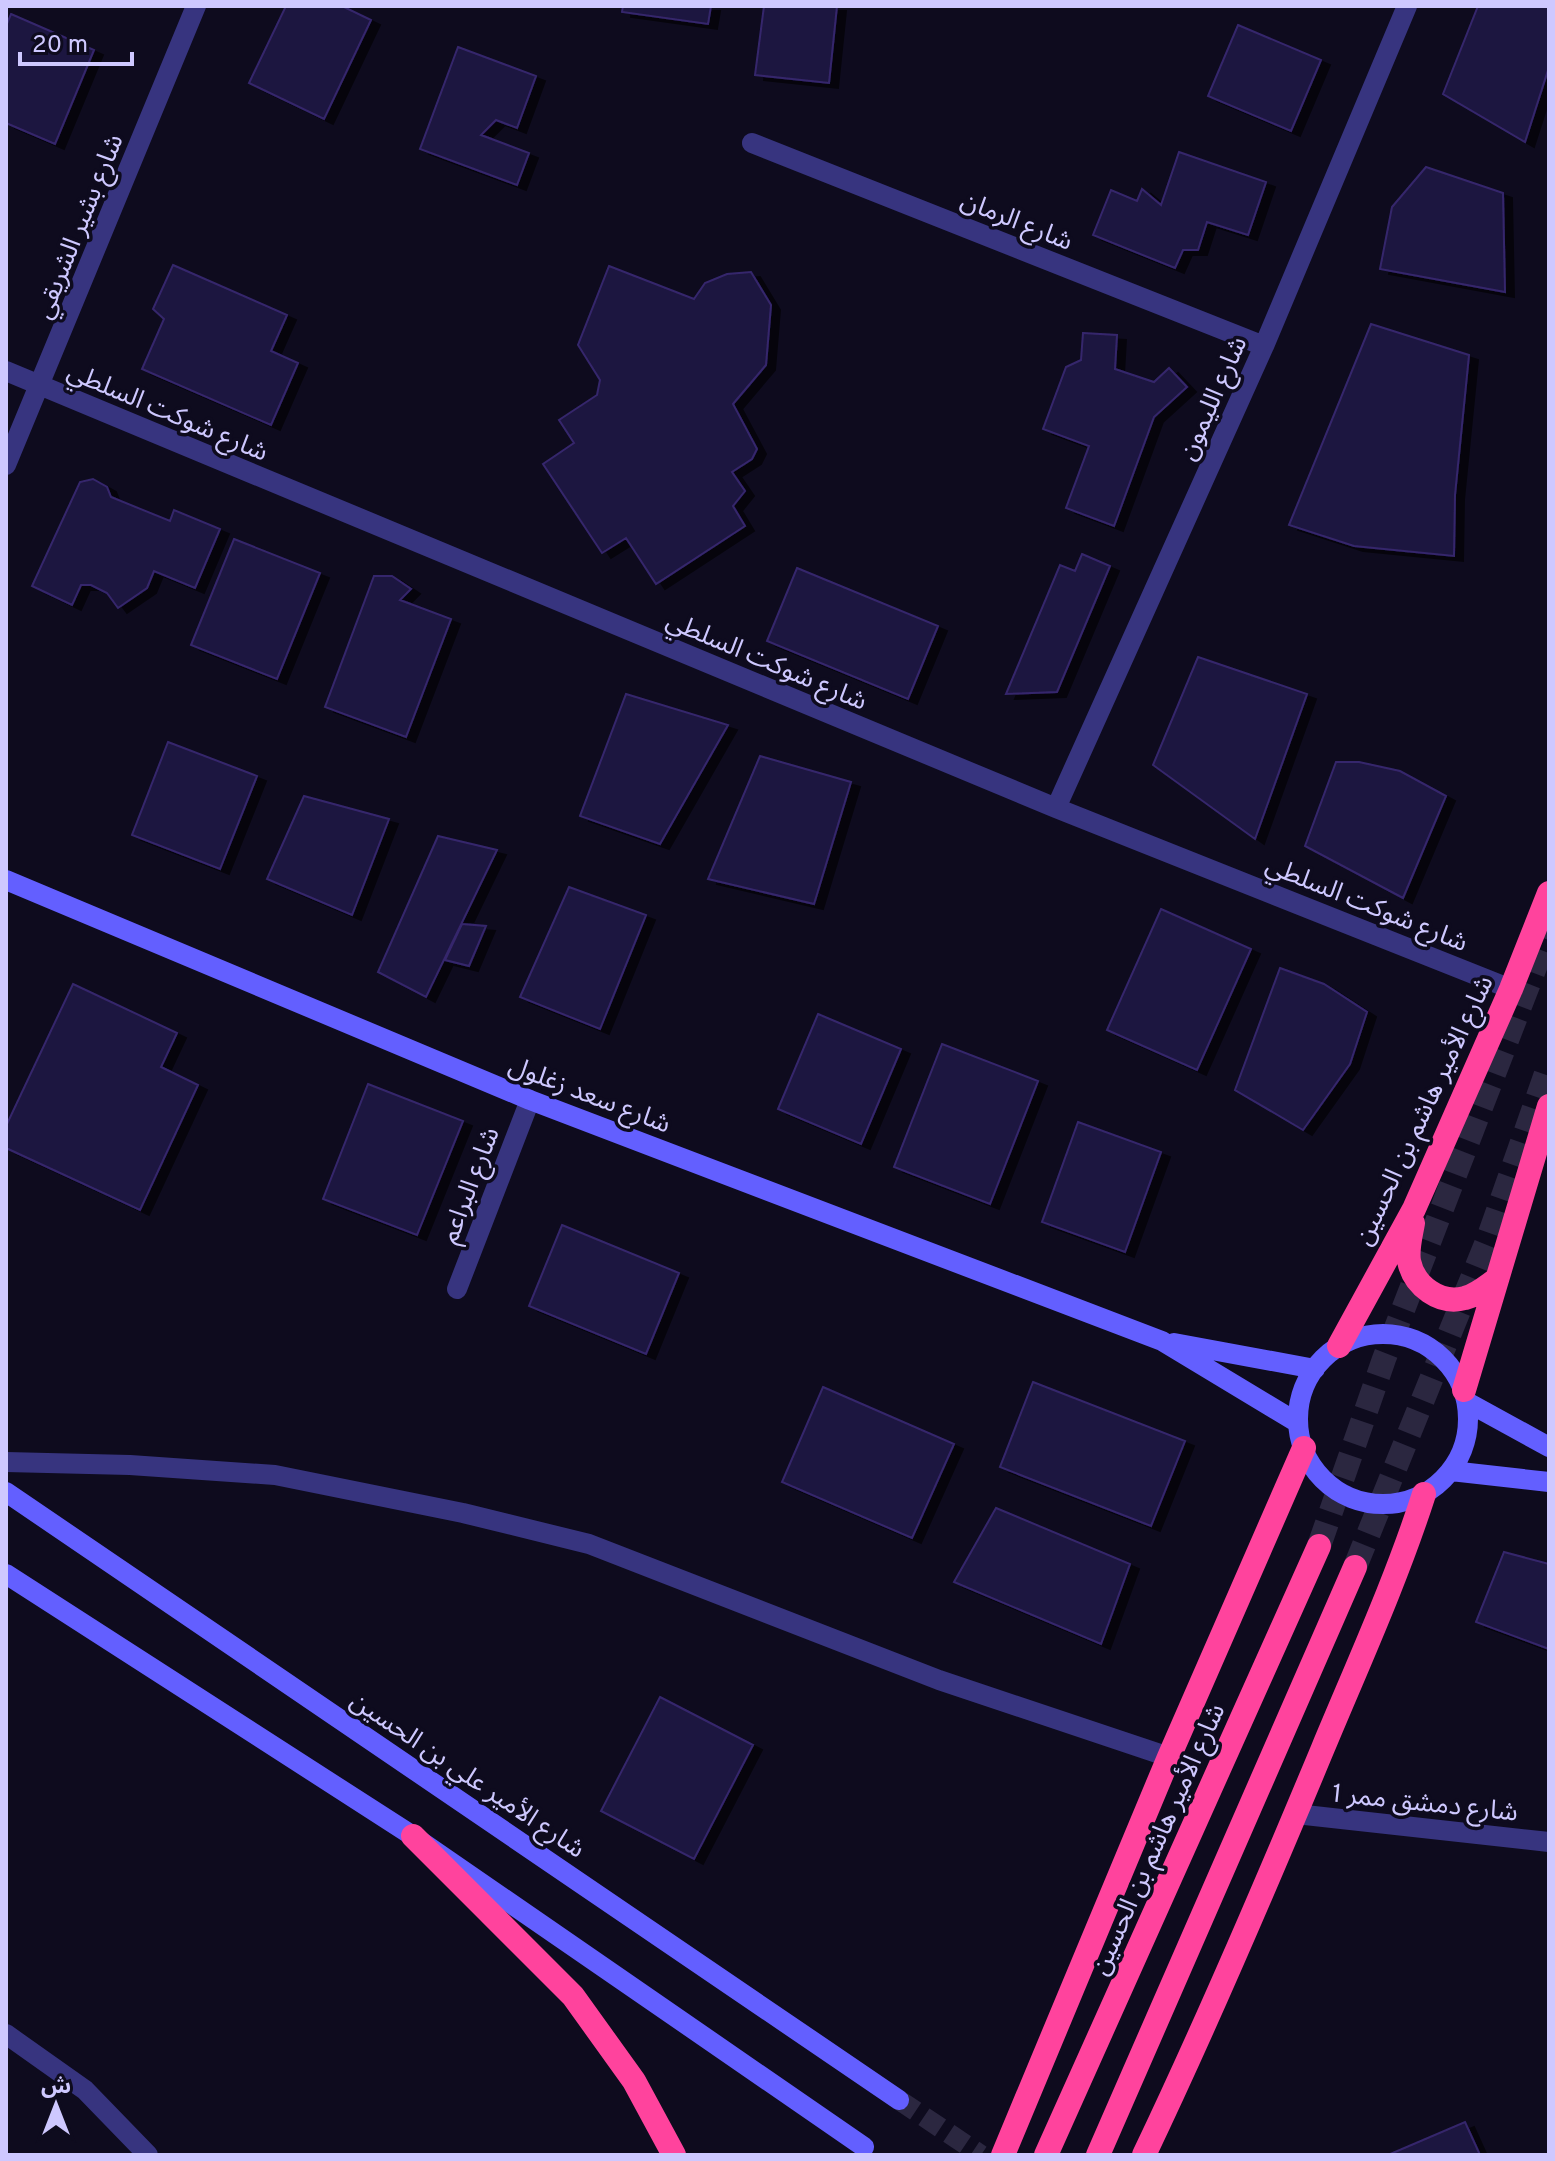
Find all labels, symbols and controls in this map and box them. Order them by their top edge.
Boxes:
scale bar [20,16,132,66]
text: 20 m [32,31,88,61]
street label: شارع بشير الشريقي [28,130,133,325]
street label: شارع الرمان [955,185,1077,260]
street label: شارع الليمون [1172,332,1256,466]
street label: شارع شوكت السلطي [61,356,272,471]
street label: شارع شوكت السلطي [660,605,871,720]
street label: شارع شوكت السلطي [1260,850,1472,962]
street label: شارع الأمير هاشم بن الحسين [1348,971,1503,1252]
street label: شارع سعد زغلول [503,1050,675,1142]
street label: شارع البراعم [434,1123,510,1249]
street label: شارع الأمير علي بن الحسين [342,1685,590,1868]
street label: شارع الأمير هاشم بن الحسين [1084,1699,1235,1981]
street label: شارع دمشق ممر 1 [1330,1778,1519,1831]
north arrow [16,2065,96,2145]
text: ش [41,2074,71,2101]

